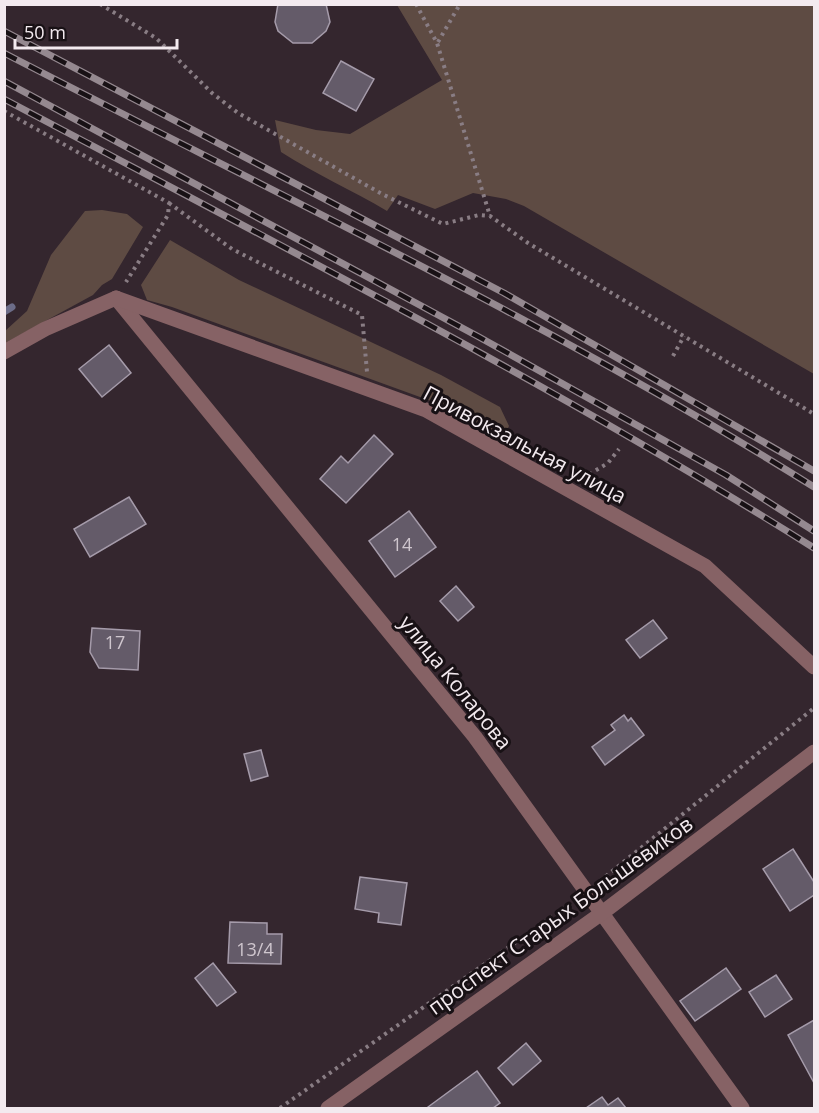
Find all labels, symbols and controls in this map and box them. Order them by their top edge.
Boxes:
scale bar [15,12,177,50]
text: 50 m [24,20,66,44]
street label: Привокзальная улица [419,379,631,509]
house number: 14 [392,532,412,556]
street label: улица Коларова [393,609,519,755]
house number: 17 [105,630,125,654]
street label: проспект Старых Большевиков [422,809,698,1021]
house number: 13/4 [236,937,274,961]

